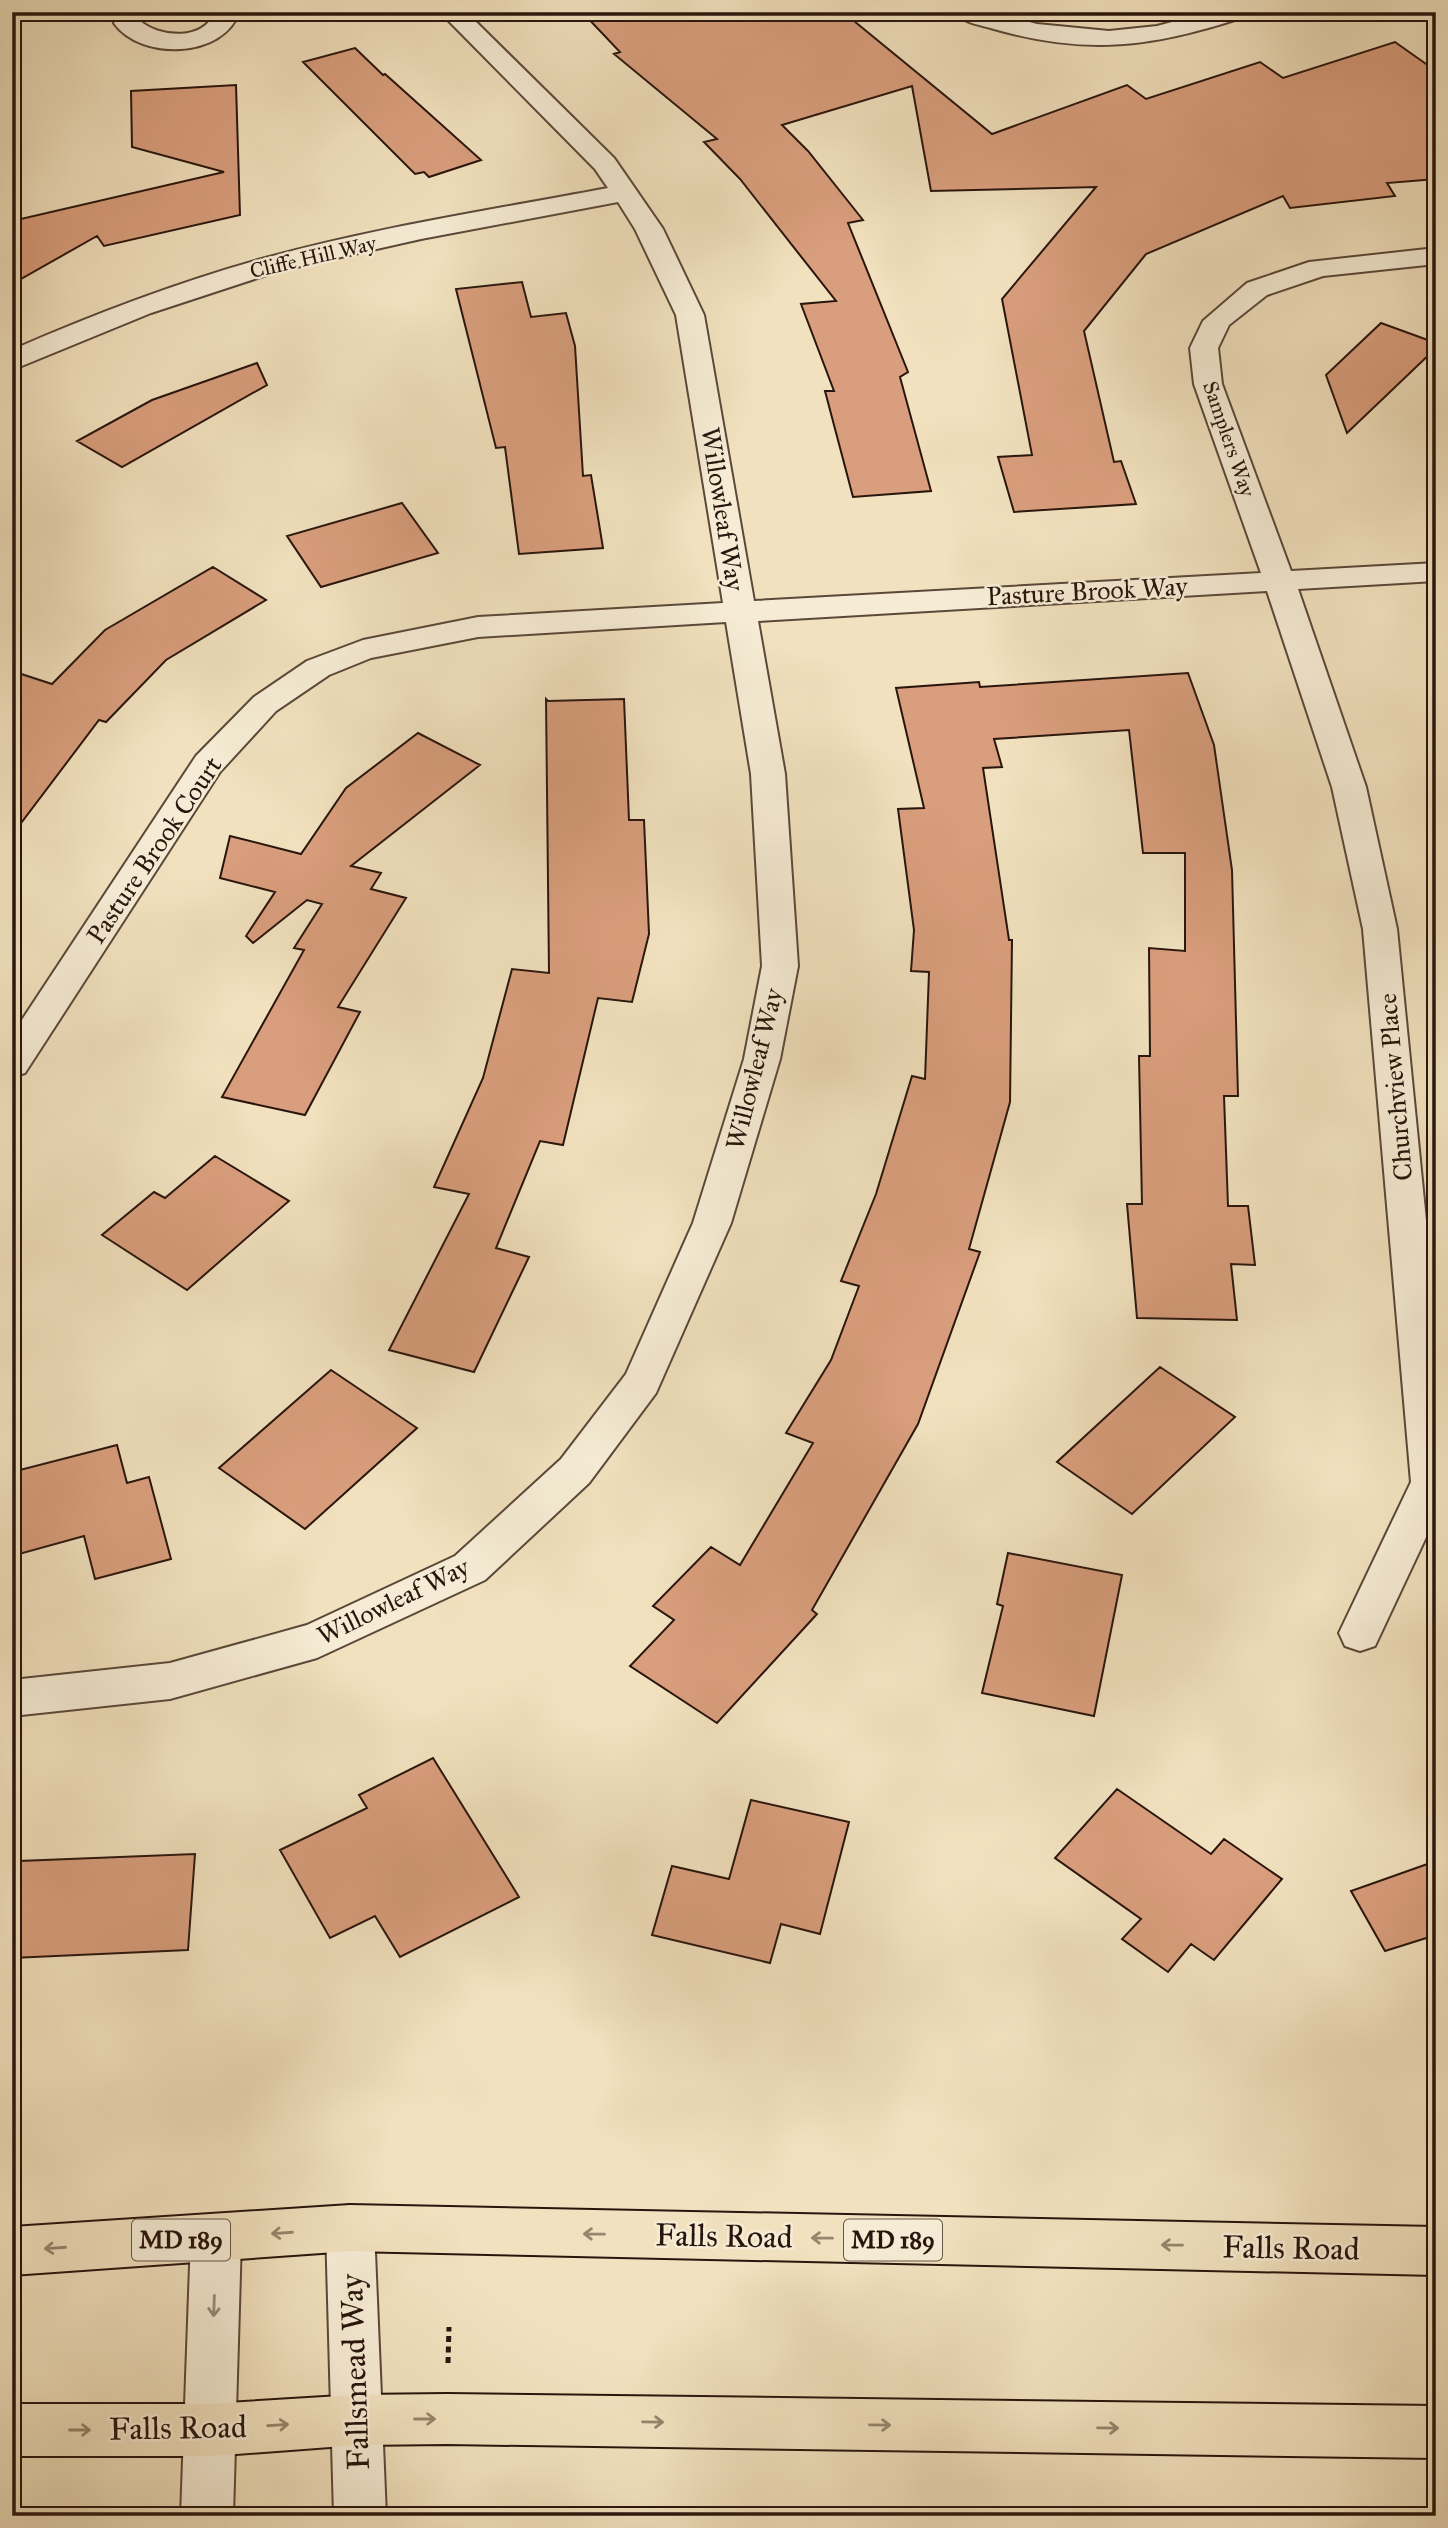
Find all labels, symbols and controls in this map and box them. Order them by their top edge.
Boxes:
street label: Cliffe Hill Way [247,230,380,284]
street label: Samplers Way [1197,378,1261,501]
street label: Willowleaf Way [694,425,752,594]
street label: Pasture Brook Way [986,570,1189,612]
street label: Pasture Brook Court [80,750,228,950]
street label: Willowleaf Way [718,984,790,1153]
street label: Churchview Place [1371,992,1419,1182]
street label: Willowleaf Way [312,1550,475,1652]
street label: Falls Road [655,2215,793,2257]
road number: MD 189 [132,2220,230,2260]
road number: MD 189 [844,2220,942,2260]
one-way arrow [271,2227,294,2240]
one-way arrow [583,2227,606,2240]
street label: Falls Road [1222,2227,1360,2269]
one-way arrow [810,2231,833,2245]
one-way arrow [1160,2239,1183,2252]
one-way arrow [44,2242,67,2255]
street label: Fallsmead Way [332,2272,378,2471]
one-way arrow [207,2294,220,2317]
street label: Falls Road [109,2407,247,2449]
one-way arrow [414,2412,437,2426]
one-way arrow [641,2415,664,2429]
one-way arrow [266,2418,288,2431]
one-way arrow [869,2418,892,2432]
one-way arrow [1096,2421,1119,2435]
one-way arrow [69,2423,92,2437]

